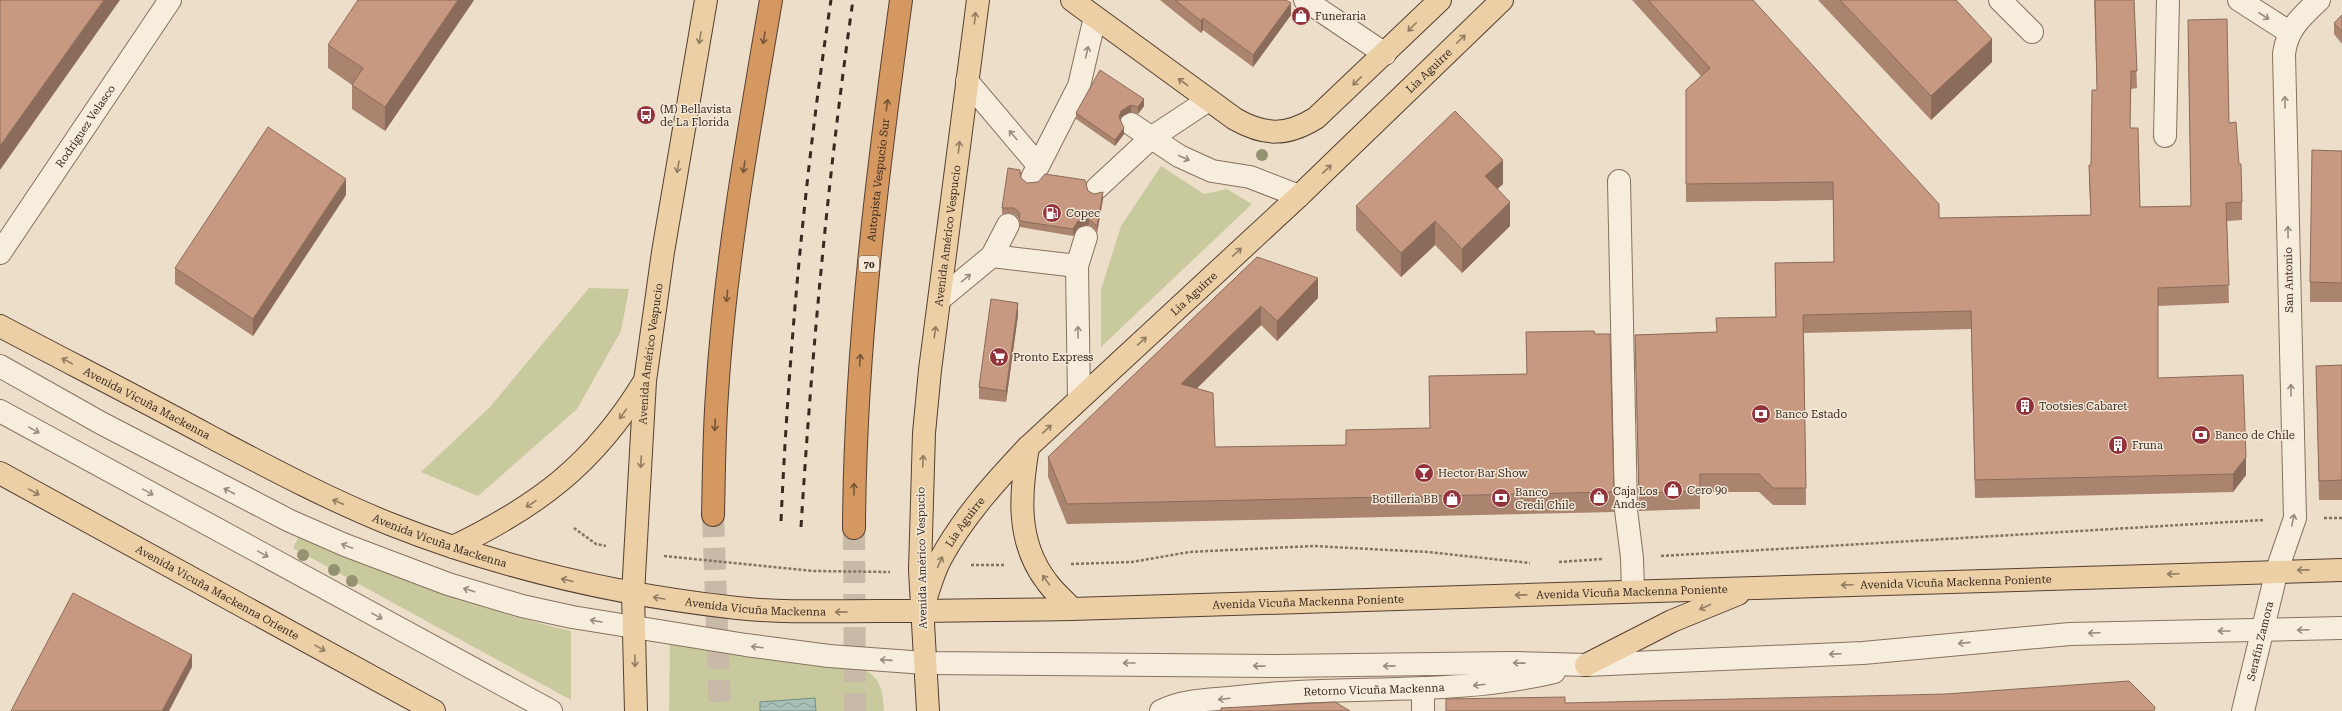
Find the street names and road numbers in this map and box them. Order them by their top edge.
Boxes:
street label: Lia Aguirre [1403,46,1454,96]
street label: Rodríguez Velasco [53,82,118,170]
street label: Autopista Vespucio Sur [865,117,892,242]
street label: Avenida Américo Vespucio [932,164,963,307]
street label: San Antonio [2282,247,2296,313]
road number: 70 [859,256,879,272]
street label: Lia Aguirre [1168,269,1220,318]
street label: Avenida Américo Vespucio [636,282,665,425]
street label: Avenida Vicuña Mackenna [81,364,213,442]
street label: Avenida Américo Vespucio [914,487,930,629]
street label: Lia Aguirre [943,494,987,549]
street label: Avenida Vicuña Mackenna [371,511,508,570]
street label: Avenida Vicuña Mackenna Oriente [134,542,301,642]
street label: Avenida Vicuña Mackenna Poniente [1860,572,2052,591]
street label: Avenida Vicuña Mackenna Poniente [1536,582,1728,601]
street label: Avenida Vicuña Mackenna Poniente [1212,592,1404,611]
street label: Avenida Vicuña Mackenna [684,595,826,618]
street label: Serafín Zamora [2244,600,2276,682]
street label: Retorno Vicuña Mackenna [1303,681,1445,698]

